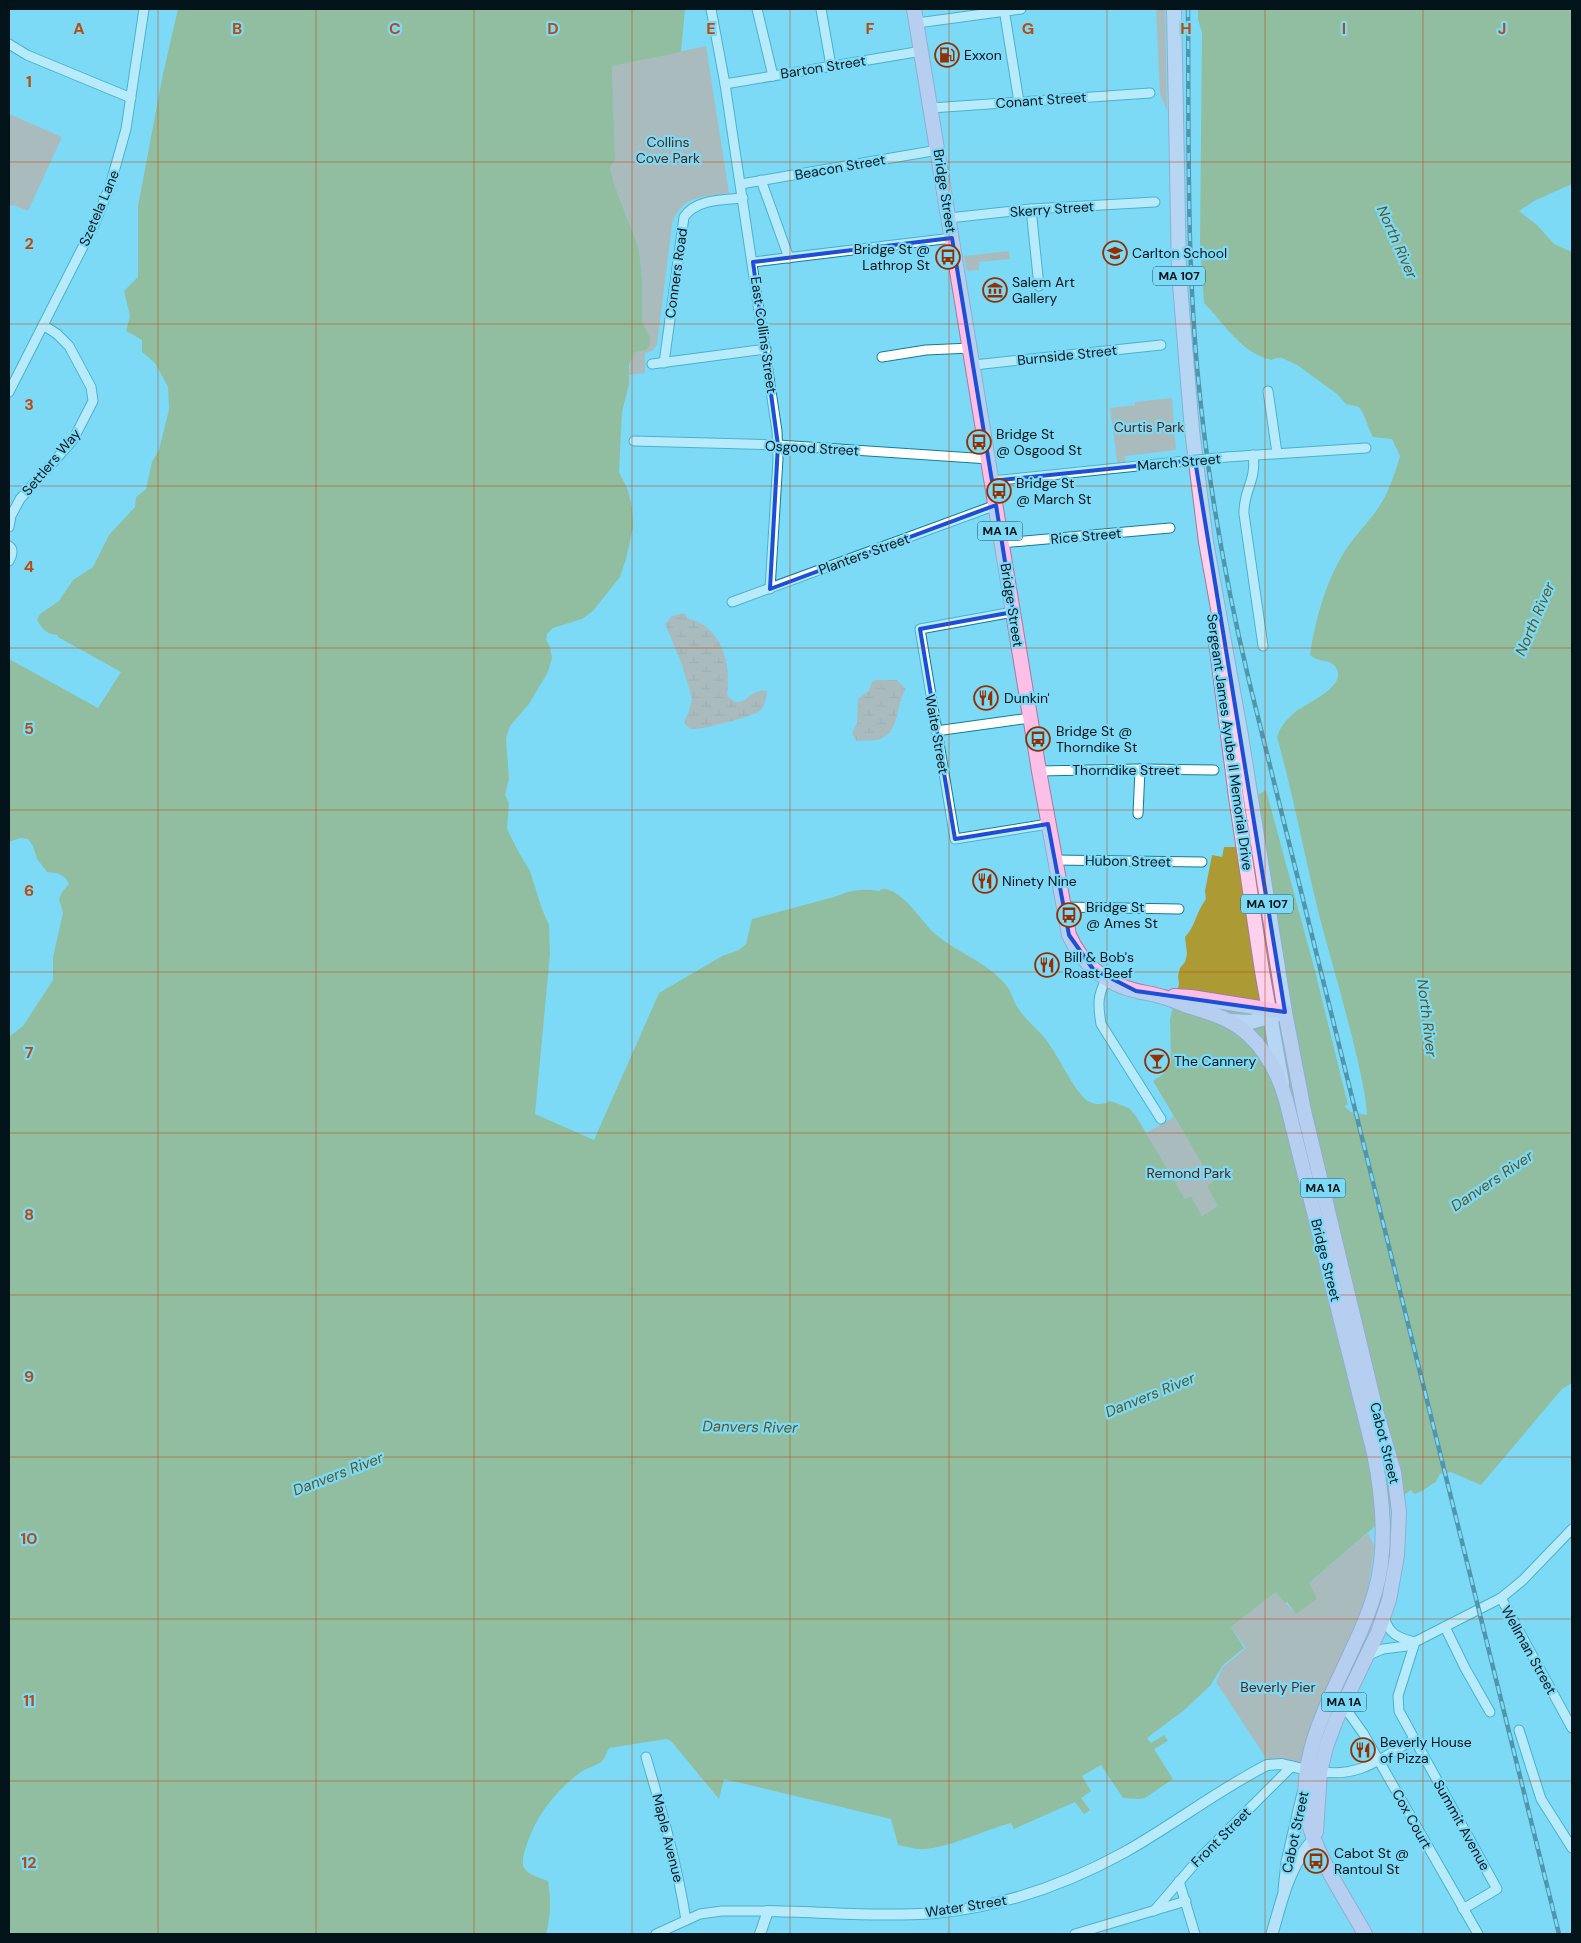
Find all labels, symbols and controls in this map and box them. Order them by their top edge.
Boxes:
text: A [73,18,85,39]
text: B [232,18,242,39]
text: C [389,18,401,39]
text: D [547,18,559,39]
text: E [706,18,716,39]
text: F [866,18,875,39]
text: G [1022,18,1034,39]
text: H [1180,18,1192,39]
text: I [1342,18,1346,39]
text: J [1498,18,1506,39]
fuel station icon: Exxon [934,42,960,68]
place label: Exxon [964,46,1002,64]
street label: Barton Street [779,51,867,83]
text: 1 [26,71,32,92]
street label: Conant Street [995,88,1087,112]
park label: Collins Cove Park [636,133,700,167]
street label: Bridge Street [929,148,961,234]
street label: Beacon Street [793,150,887,184]
street label: Szetela Lane [75,167,123,249]
street label: Skerry Street [1009,197,1095,221]
water label: North River [1372,202,1422,282]
street label: Conners Road [661,227,691,319]
text: 2 [24,233,34,254]
place label: Bridge St @ Lathrop St [854,240,930,274]
school or university icon: Carlton School [1102,240,1128,266]
bus stop icon: Bridge St @ Lathrop St [935,244,961,270]
place label: Carlton School [1132,244,1227,262]
road number: MA 107 [1153,266,1205,286]
place label: Salem Art Gallery [1012,273,1075,307]
street label: East Collins Street [747,275,781,395]
museum icon: Salem Art Gallery [982,277,1008,303]
street label: Burnside Street [1016,341,1118,369]
text: 3 [24,394,34,415]
park label: Curtis Park [1114,418,1184,436]
street label: Settlers Way [18,425,84,499]
place label: Bridge St @ Osgood St [996,425,1082,459]
bus stop icon: Bridge St @ Osgood St [966,429,992,455]
street label: Osgood Street [764,437,860,459]
street label: March Street [1136,449,1222,475]
place label: Bridge St @ March St [1016,474,1092,508]
bus stop icon: Bridge St @ March St [986,478,1012,504]
road number: MA 1A [978,522,1022,540]
street label: Rice Street [1050,524,1122,548]
street label: Planters Street [816,529,912,579]
text: 4 [24,556,34,577]
street label: Bridge Street [996,562,1028,648]
water label: North River [1511,579,1560,659]
street label: Sergeant James Ayube II Memorial Drive [1203,613,1257,871]
restaurant icon: Dunkin' [973,685,999,711]
place label: Dunkin' [1004,689,1050,707]
street label: Waite Street [921,693,953,775]
text: 5 [24,718,34,739]
place label: Bridge St @ Thorndike St [1056,722,1137,756]
bus stop icon: Bridge St @ Thorndike St [1025,726,1051,752]
street label: Thorndike Street [1072,761,1180,779]
street label: Hubon Street [1085,851,1171,871]
restaurant icon: Ninety Nine [972,868,998,894]
place label: Ninety Nine [1002,872,1077,890]
text: 6 [24,880,34,901]
road number: MA 107 [1241,894,1293,914]
place label: Bridge St @ Ames St [1086,898,1158,932]
bus stop icon: Bridge St @ Ames St [1056,902,1082,928]
place label: Bill & Bob's Roast Beef [1064,948,1134,982]
restaurant icon: Bill & Bob's Roast Beef [1034,952,1060,978]
water label: North River [1412,978,1442,1058]
text: 7 [25,1042,34,1063]
bar icon: The Cannery [1144,1048,1170,1074]
place label: The Cannery [1174,1052,1256,1070]
water label: Danvers River [1447,1146,1537,1216]
park label: Remond Park [1147,1164,1231,1182]
road number: MA 1A [1300,1178,1346,1198]
text: 8 [24,1204,34,1225]
street label: Bridge Street [1307,1217,1345,1303]
text: 9 [24,1366,34,1387]
water label: Danvers River [1102,1368,1198,1422]
street label: Cabot Street [1366,1400,1404,1486]
water label: Danvers River [702,1416,798,1438]
water label: Danvers River [290,1447,386,1500]
text: 10 [20,1528,38,1549]
street label: Wellman Street [1497,1603,1561,1697]
park label: Beverly Pier [1240,1678,1316,1696]
text: 11 [23,1690,35,1711]
road number: MA 1A [1322,1692,1366,1711]
place label: Beverly House of Pizza [1380,1733,1472,1767]
restaurant icon: Beverly House of Pizza [1350,1737,1376,1763]
street label: Summit Avenue [1430,1776,1494,1874]
street label: Cox Court [1388,1786,1436,1852]
street label: Cabot Street [1278,1789,1312,1875]
street label: Maple Avenue [648,1792,688,1884]
street label: Front Street [1187,1803,1255,1871]
place label: Cabot St @ Rantoul St [1334,1844,1409,1878]
bus stop icon: Cabot St @ Rantoul St [1303,1848,1329,1874]
text: 12 [21,1852,37,1873]
street label: Water Street [924,1891,1008,1921]

